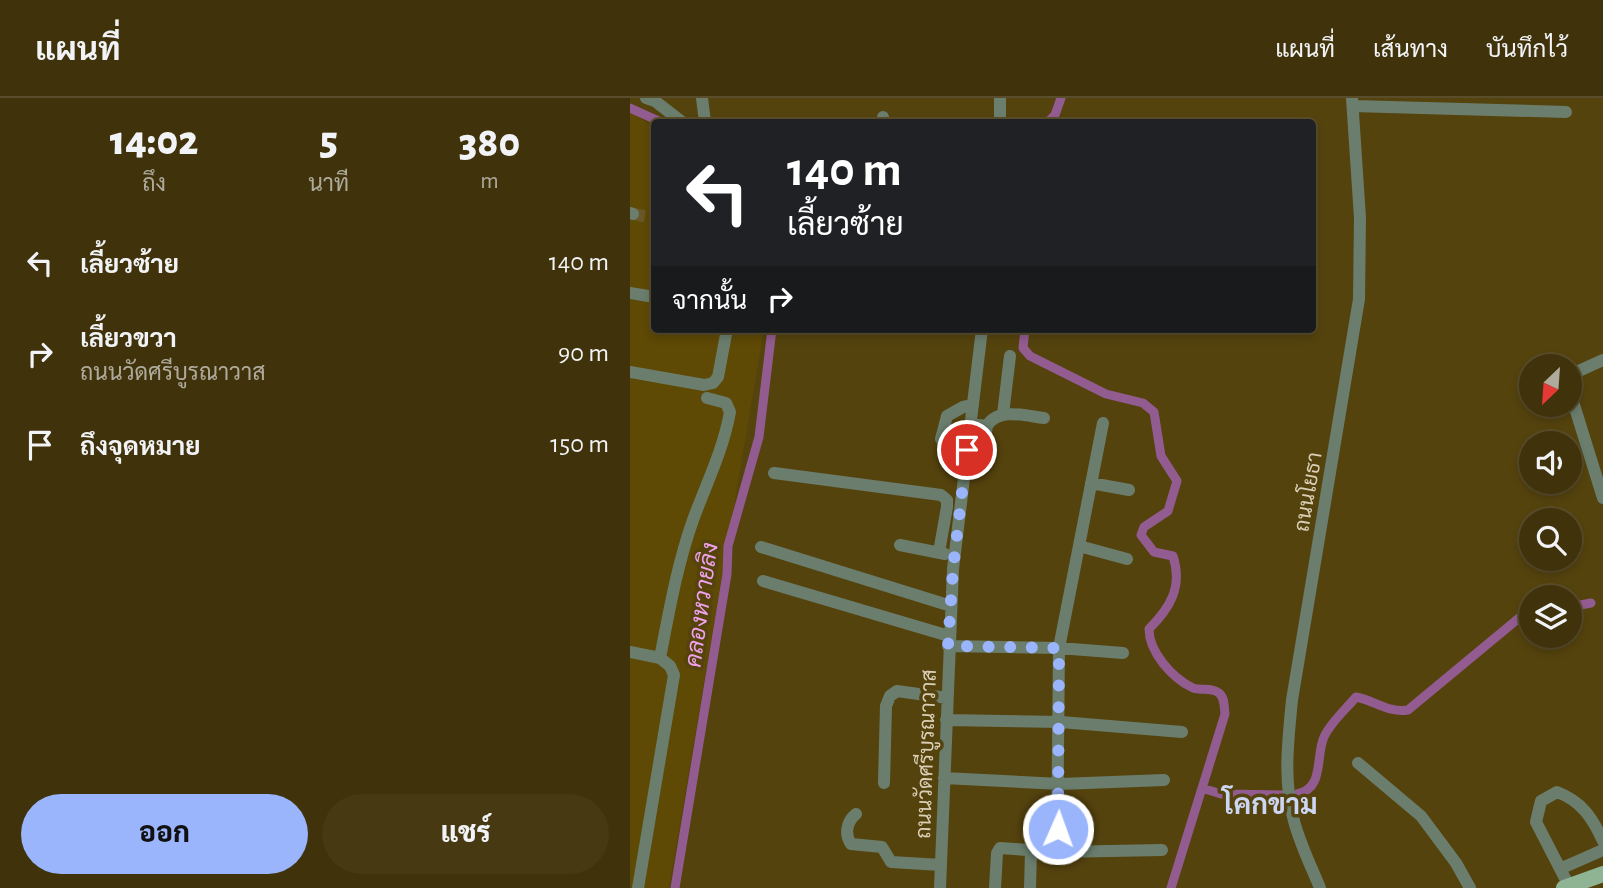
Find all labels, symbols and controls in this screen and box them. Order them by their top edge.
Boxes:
text: แผนที่ [35,34,121,67]
text: แผนที่ [1275,38,1335,62]
text: เส้นทาง [1373,38,1448,62]
text: บันทึกไว้ [1486,38,1568,62]
text: 14:02 [110,120,198,162]
text: 5 [319,120,338,162]
text: 380 [459,122,520,164]
text: 140 m [787,146,902,195]
icon: left [672,147,763,238]
text: m [480,170,499,193]
text: ถึง [142,173,166,196]
text: นาที [308,173,349,196]
text: เลี้ยวซ้าย [787,209,904,241]
icon: left [21,244,59,282]
text: 140 m [549,249,609,275]
text: เลี้ยวซ้าย [80,252,179,278]
icon: right [761,280,799,318]
text: จากนั้น [672,288,747,314]
text: เลี้ยวขวา [80,326,177,352]
icon: right [21,335,59,373]
text: 90 m [558,340,609,366]
north arrow [1519,354,1582,416]
map controls [1519,354,1582,648]
text: ถนนวัดศรีบูรณาวาส [80,362,266,385]
pin [937,420,997,480]
icon: arrive [21,426,59,464]
text: 150 m [550,431,609,457]
icon: arrive [948,431,986,469]
button: sound [1519,431,1582,494]
text: ถึงจุดหมาย [80,434,201,460]
street label: ถนนโยธา [1288,450,1326,534]
button: search [1519,508,1582,571]
water label: คลองหวายลิง [678,541,723,669]
button: layers [1519,585,1582,648]
street label: ถนนวัดศรีบูรณาวาส [910,669,944,839]
district label: โคกขาม [1220,785,1318,820]
position arrow [1021,792,1095,866]
button: ออก [21,794,308,874]
button: แชร์ [322,794,609,874]

